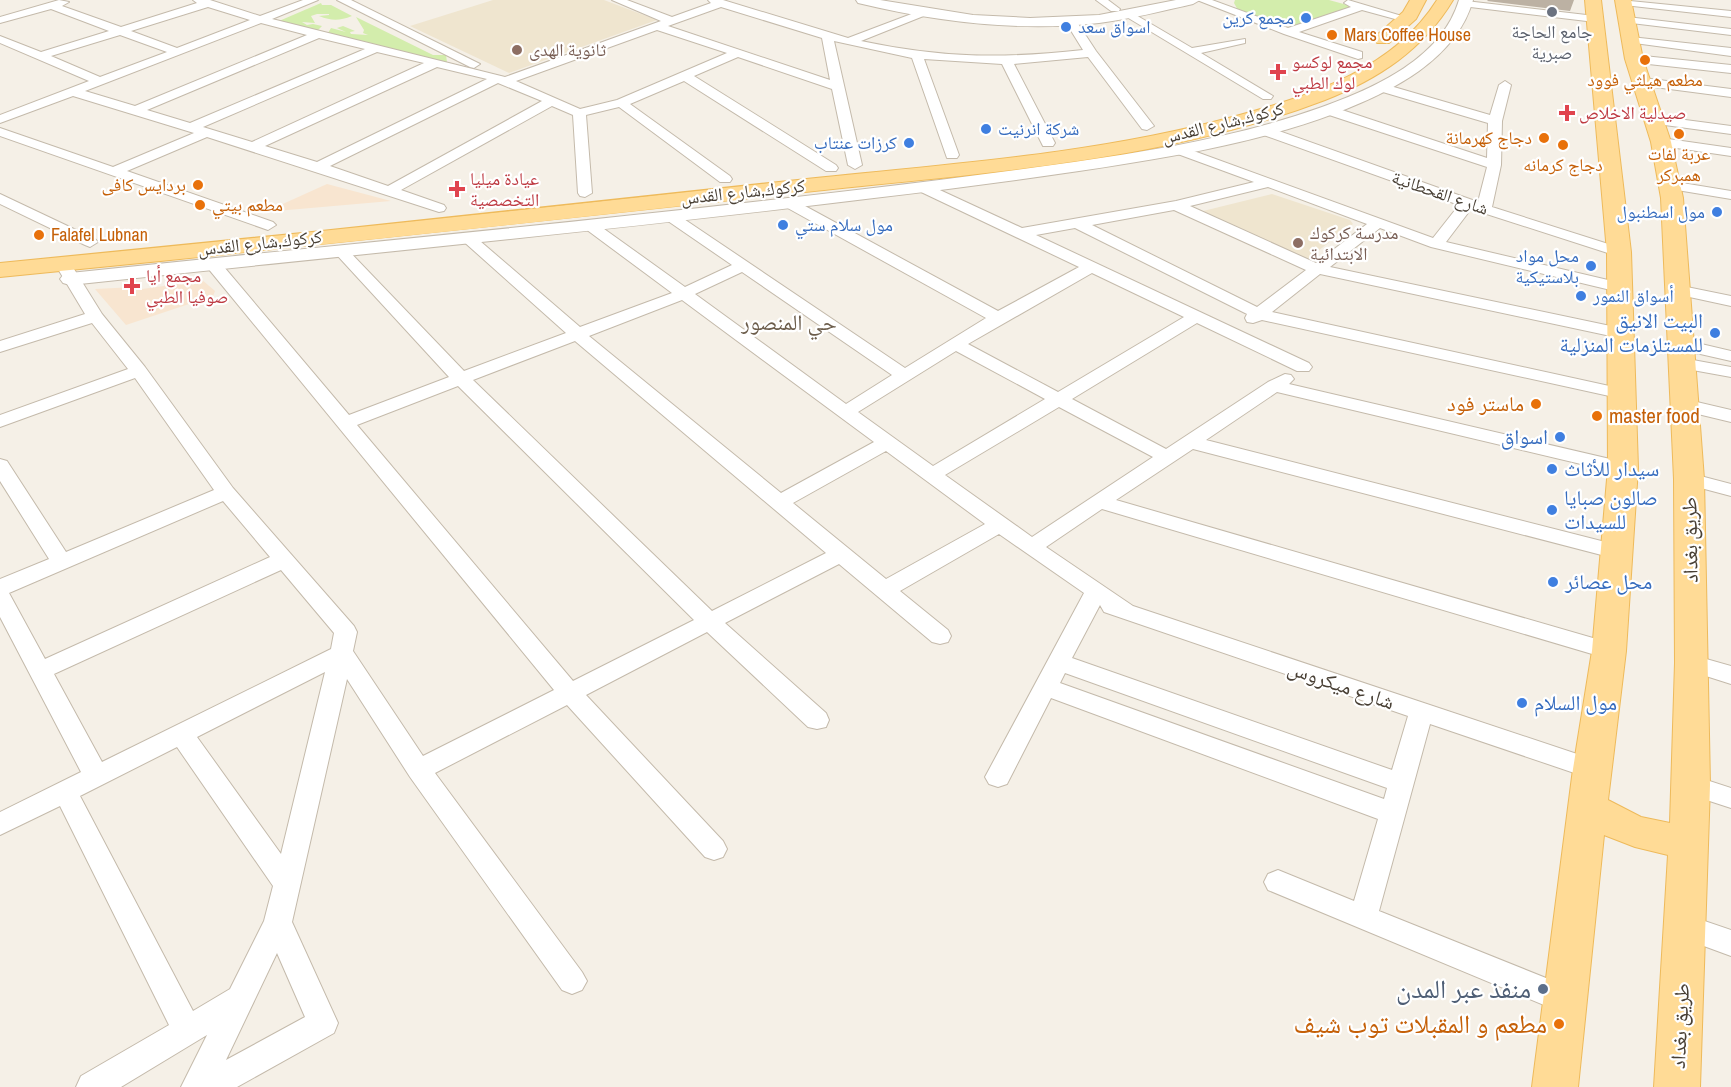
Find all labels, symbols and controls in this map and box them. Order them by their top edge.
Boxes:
place label: مجمع كرين [1222,5,1294,30]
marker: جامع الحاجة صبرية [1545,5,1559,19]
marker: مجمع كرين [1299,11,1313,25]
place label: اسواق سعد [1078,14,1150,39]
place label: جامع الحاجة صبرية [1511,19,1593,65]
marker: اسواق سعد [1059,20,1073,34]
place label: Mars Coffee House [1344,22,1471,47]
marker: Mars Coffee House [1325,28,1339,42]
place label: ثانوية الهدى [529,37,606,62]
marker: ثانوية الهدى [510,43,524,57]
place label: مجمع لوكسو لوك الطبي [1292,49,1372,98]
marker: مطعم هيلثي فوود [1638,53,1652,67]
marker: مجمع لوكسو لوك الطبي [1269,63,1287,81]
place label: مطعم هيلثي فوود [1587,67,1703,95]
street label: كركوك,شارع القدس [1159,95,1287,150]
place label: صيدلية الاخلاص [1579,100,1686,125]
marker: صيدلية الاخلاص [1560,106,1574,120]
place label: شركة انرنيت [998,116,1079,141]
marker: شركة انرنيت [979,122,993,136]
place label: دجاج كهرمانة [1446,125,1532,150]
marker: عربة لفات همبركر [1672,127,1686,141]
place label: كرزات عنتاب [814,130,898,155]
marker: دجاج كهرمانة [1537,131,1551,145]
marker: كرزات عنتاب [902,136,916,150]
marker: دجاج كرمانه [1556,138,1570,152]
place label: عربة لفات همبركر [1648,141,1710,187]
place label: دجاج كرمانه [1523,152,1603,177]
street label: شارع القحطانية [1388,164,1492,221]
place label: عيادة ميليا التخصصية [470,166,539,212]
place label: بردايس کافى [102,172,186,197]
street label: كركوك,شارع القدس [680,172,807,210]
marker: بردايس کافى [191,178,205,192]
marker: عيادة ميليا التخصصية [448,180,466,198]
place label: مطعم بيتي [212,192,283,220]
marker: مطعم بيتي [193,198,207,212]
place label: مول اسطنبول [1616,199,1705,224]
marker: مول اسطنبول [1710,205,1724,219]
place label: مول سلام ستي [795,212,893,240]
marker: مول سلام ستي [776,218,790,232]
place label: مدرسة كركوك الابتدائية [1310,220,1398,266]
place label: Falafel Lubnan [51,222,148,247]
street label: كركوك,شارع القدس [197,223,324,261]
marker: Falafel Lubnan [32,228,46,242]
marker: مدرسة كركوك الابتدائية [1291,236,1305,250]
place label: محل مواد بلاستيكية [1515,243,1579,289]
marker: محل مواد بلاستيكية [1584,259,1598,273]
place label: مجمع أيا صوفيا الطبي [146,263,228,312]
marker: مجمع أيا صوفيا الطبي [123,277,141,295]
place label: أسواق النمور [1592,283,1674,308]
marker: أسواق النمور [1574,289,1588,303]
place label: البيت الانيق للمستلزمات المنزلية [1559,306,1703,359]
district label: حي المنصور [740,307,837,340]
marker: البيت الانيق للمستلزمات المنزلية [1708,326,1722,340]
place label: ماستر فود [1447,389,1524,418]
marker: ماستر فود [1529,397,1543,411]
place label: master food [1609,401,1700,430]
marker: master food [1590,409,1604,423]
place label: اسواق [1501,422,1548,451]
marker: اسواق [1553,430,1567,444]
place label: سيدار للأثاث [1564,454,1659,483]
marker: سيدار للأثاث [1545,462,1559,476]
place label: صالون صبايا للسيدات [1564,483,1658,536]
street label: طريق بغداد [1674,497,1705,583]
marker: صالون صبايا للسيدات [1545,503,1559,517]
place label: محل عصائر [1564,567,1652,596]
marker: محل عصائر [1546,575,1560,589]
street label: شارع ميكروس [1284,653,1398,716]
place label: مول السلام [1534,688,1617,717]
marker: مول السلام [1515,696,1529,710]
place label: منفذ عبر المدن [1396,971,1531,1006]
marker: منفذ عبر المدن [1536,982,1550,996]
street label: طريق بغداد [1663,982,1696,1070]
place label: مطعم و المقبلات توب شيف [1294,1006,1547,1041]
marker: مطعم و المقبلات توب شيف [1552,1017,1566,1031]

